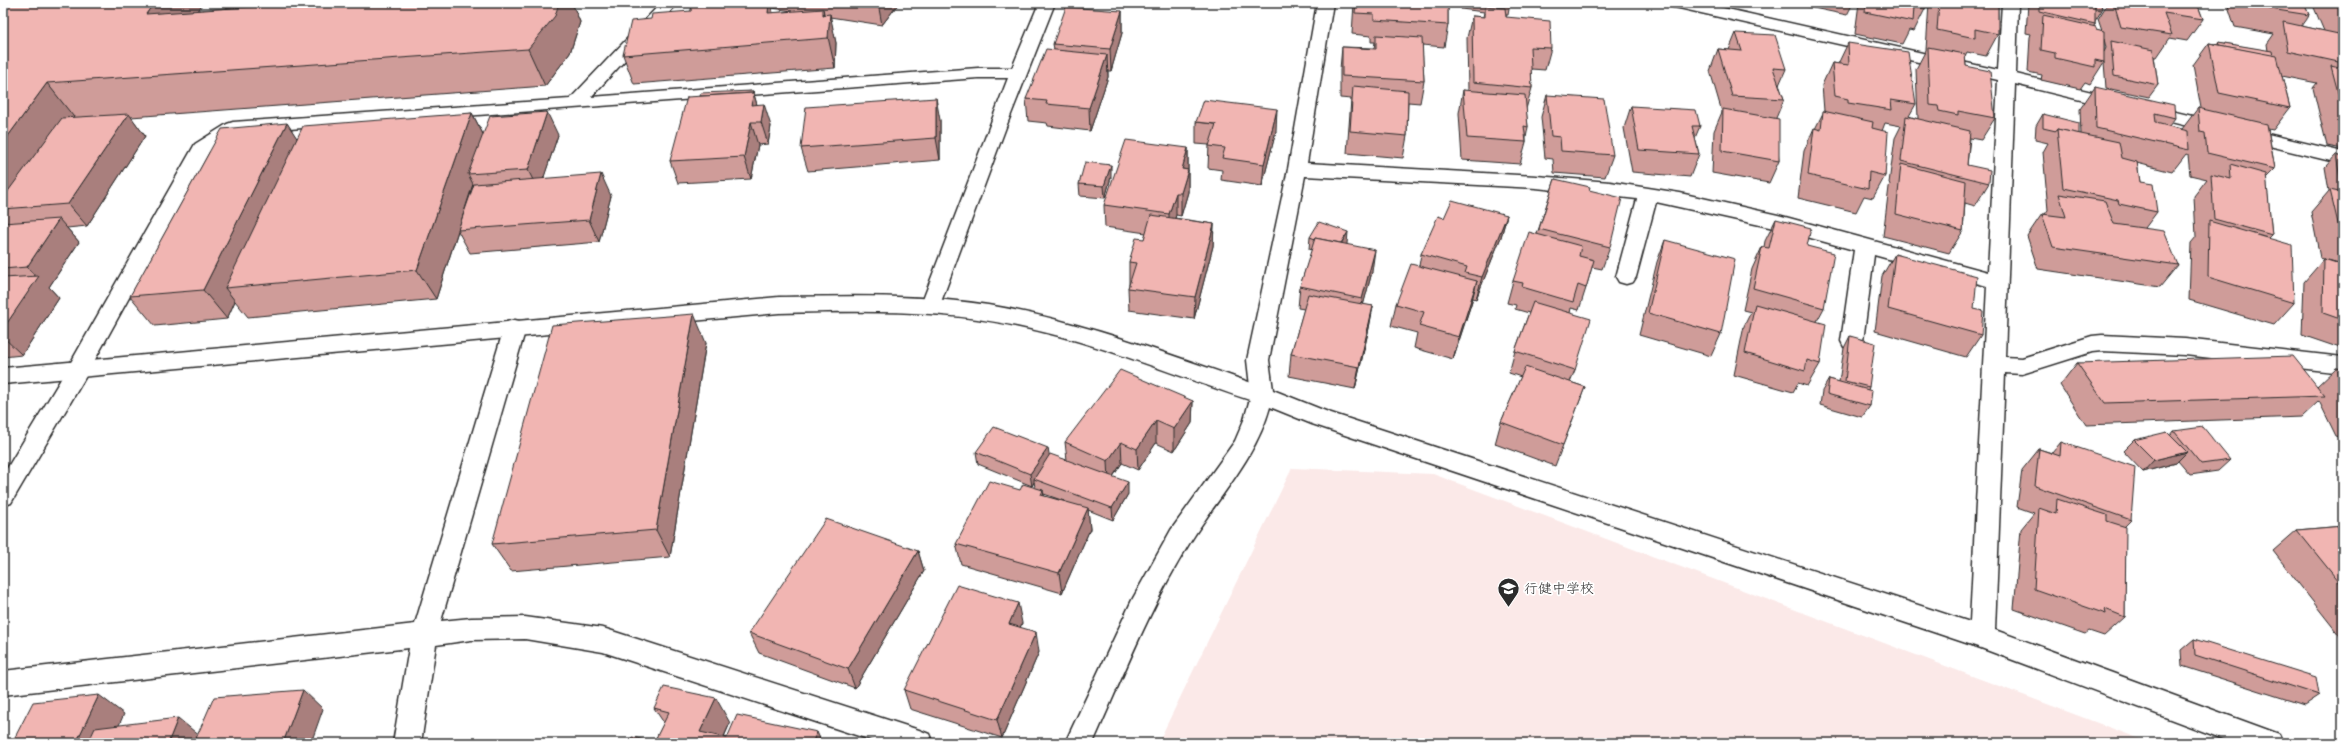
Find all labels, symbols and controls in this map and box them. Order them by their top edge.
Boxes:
school or university icon: 行健中学校 [1495,575,1521,608]
place label: 行健中学校 [1524,580,1594,597]

